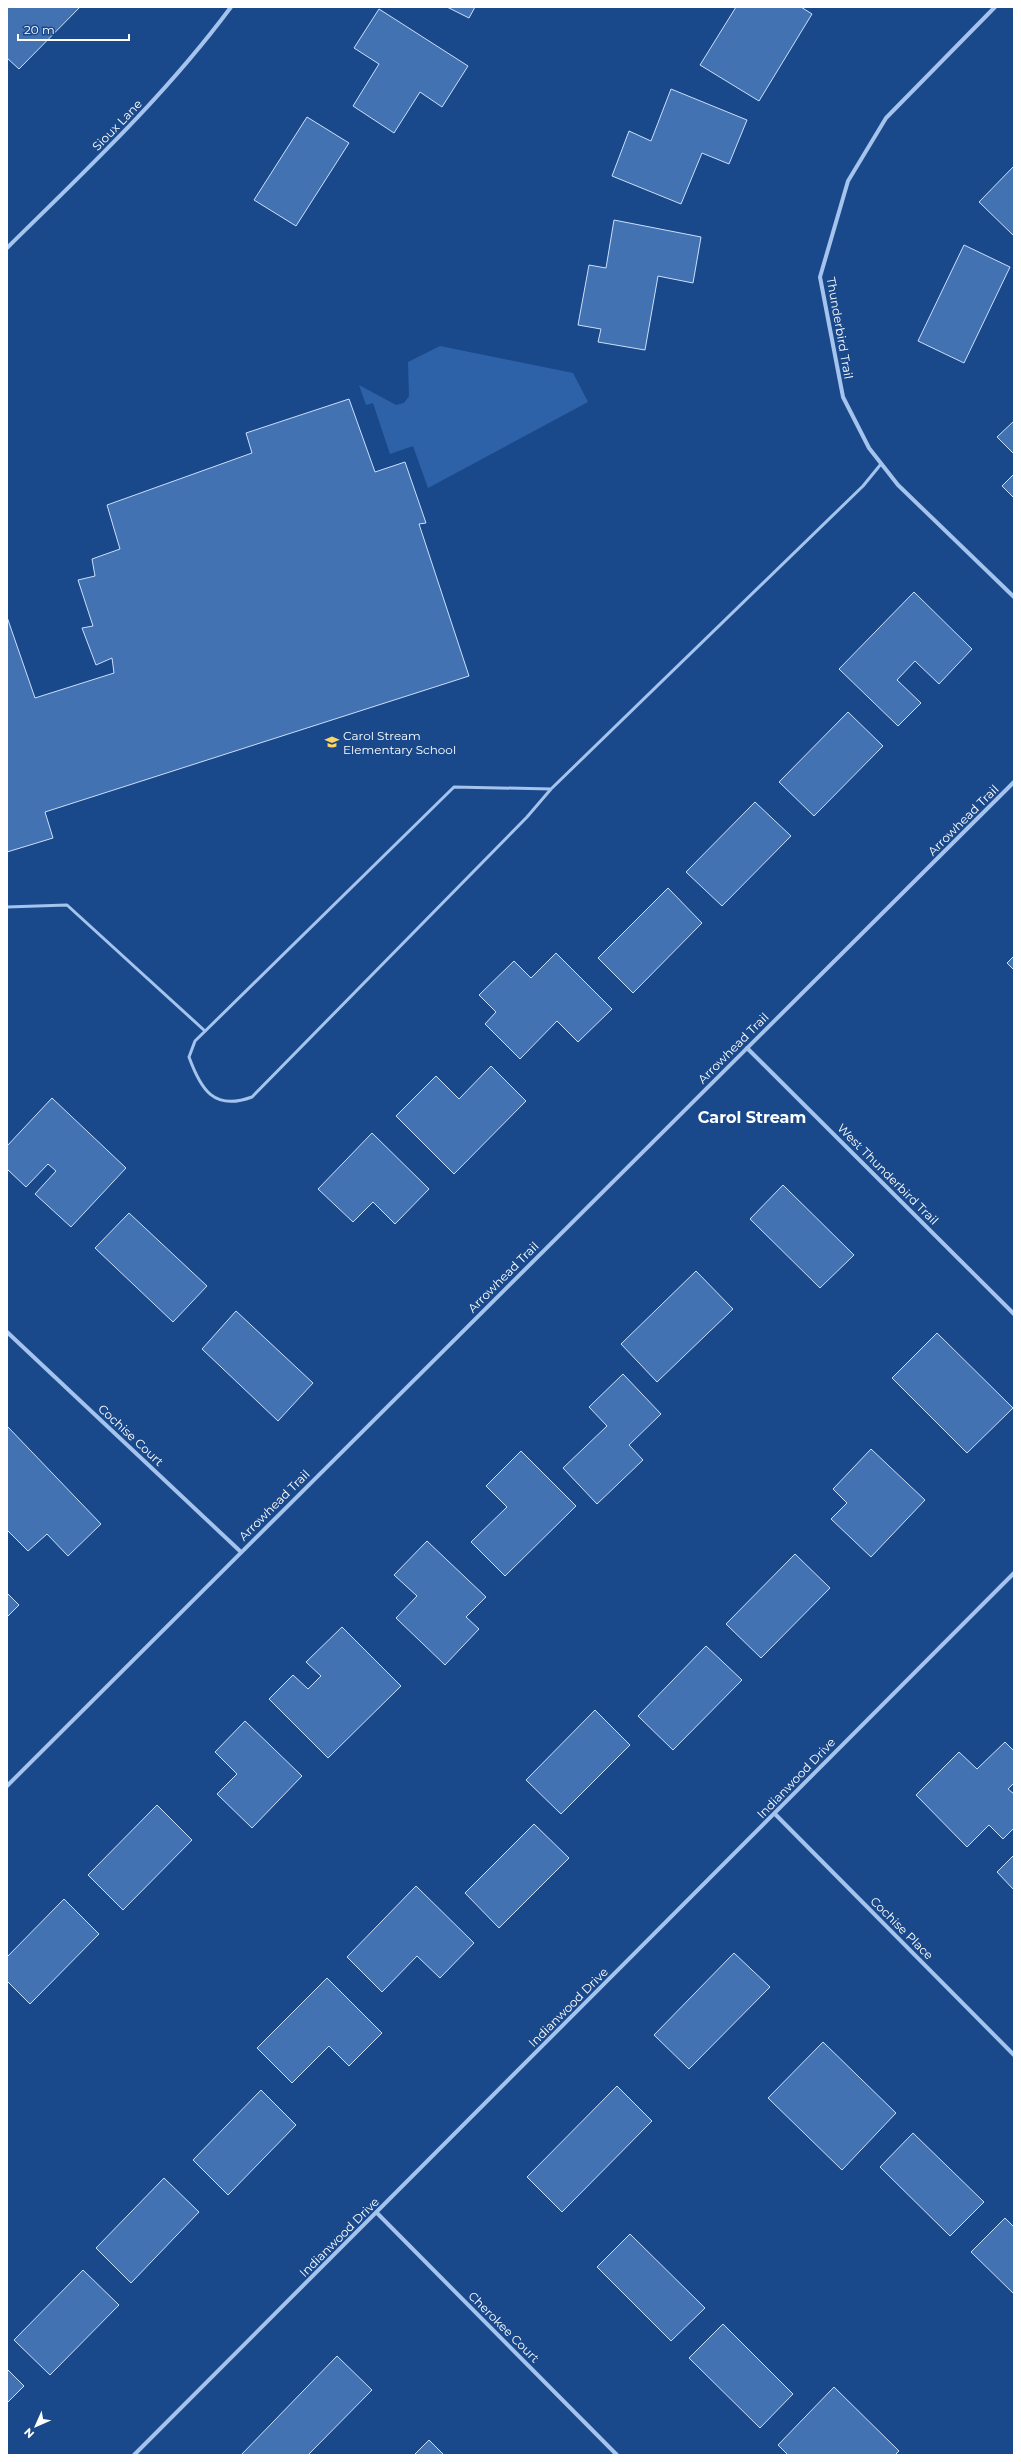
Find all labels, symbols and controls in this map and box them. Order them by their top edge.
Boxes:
scale bar [18,16,129,42]
text: 20 m [24,22,55,37]
street label: Sioux Lane [89,96,145,154]
street label: Thunderbird Trail [824,276,856,380]
place label: Carol Stream Elementary School [343,728,456,757]
school or university icon: Carol Stream Elementary School [324,734,340,750]
street label: Arrowhead Trail [924,781,1002,859]
street label: Arrowhead Trail [694,1009,772,1087]
district label: Carol Stream [698,1108,806,1127]
street label: West Thunderbird Trail [834,1120,942,1228]
street label: Arrowhead Trail [464,1238,542,1316]
street label: Cochise Court [95,1401,167,1469]
street label: Arrowhead Trail [235,1466,313,1544]
street label: Indianwood Drive [754,1735,838,1821]
street label: Cochise Place [867,1893,937,1963]
street label: Indianwood Drive [525,1964,611,2050]
street label: Indianwood Drive [296,2194,382,2280]
street label: Cherokee Court [465,2288,543,2366]
north arrow [16,2406,56,2446]
text: N [21,2425,37,2441]

